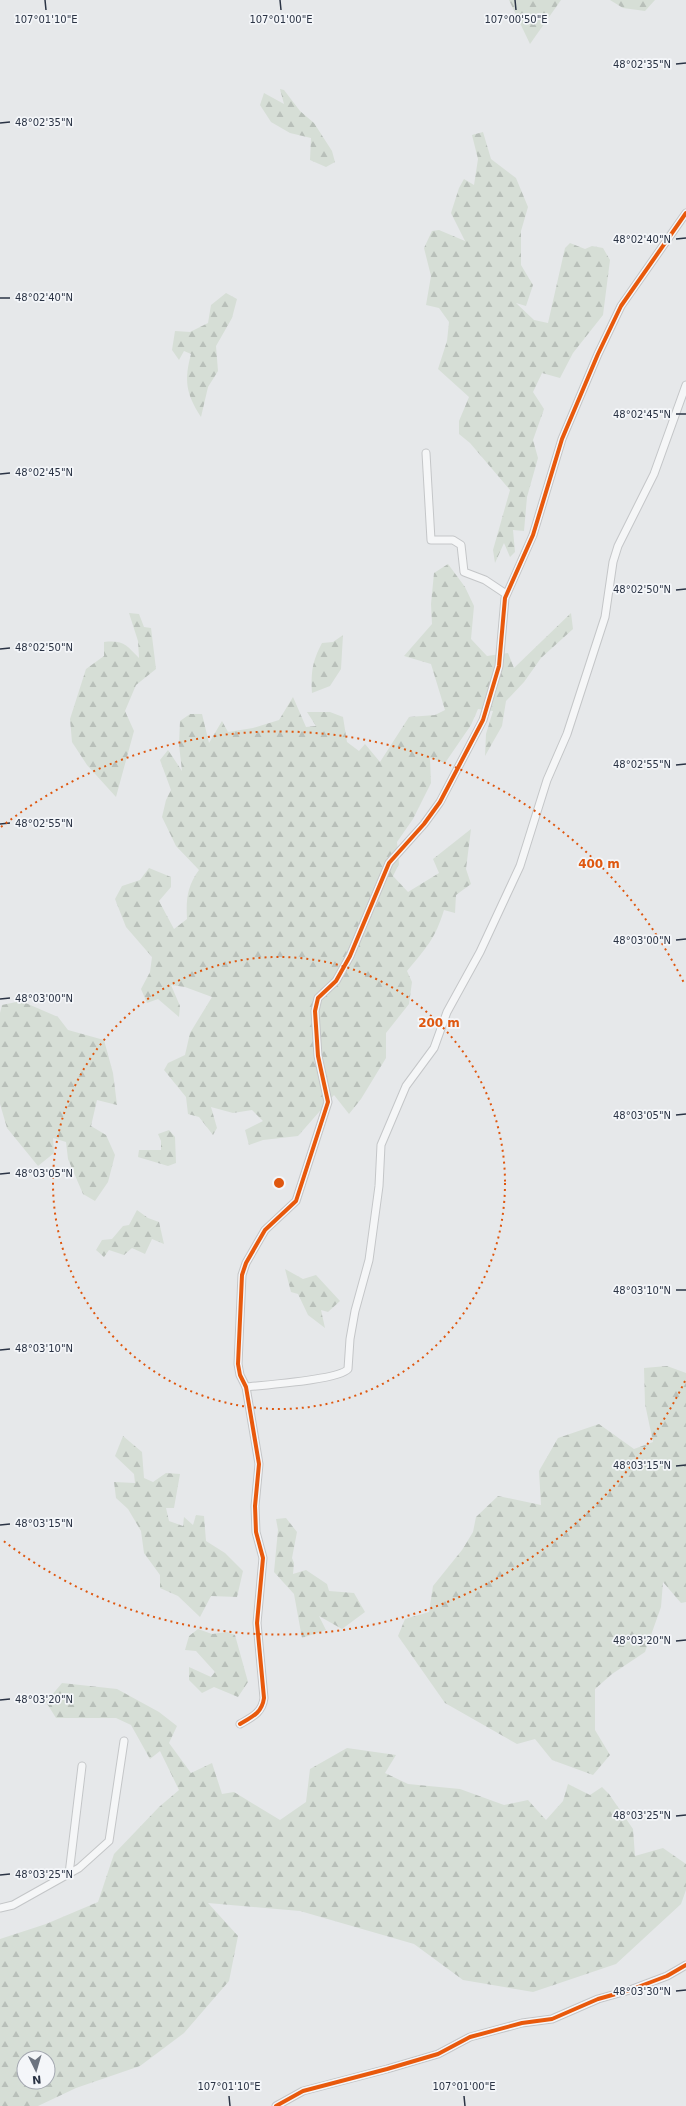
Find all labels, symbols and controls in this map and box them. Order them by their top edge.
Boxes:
text: 107°01'10"E [14,14,78,25]
text: 107°01'00"E [249,14,313,25]
text: 107°00'50"E [484,14,548,25]
text: 48°02'35"N [613,59,671,70]
text: 48°02'35"N [15,117,73,128]
text: 48°02'40"N [613,234,671,245]
text: 48°02'40"N [15,292,73,303]
text: 48°02'45"N [613,409,671,420]
text: 48°02'45"N [15,467,73,478]
text: 48°02'50"N [613,584,671,595]
text: 48°02'50"N [15,642,73,653]
text: 48°02'55"N [613,759,671,770]
text: 48°02'55"N [15,818,73,829]
text: 400 m [578,857,620,871]
text: 48°03'00"N [613,935,671,946]
text: 48°03'00"N [15,993,73,1004]
text: 200 m [418,1016,460,1030]
text: 48°03'05"N [613,1110,671,1121]
text: 48°03'05"N [15,1168,73,1179]
centre of rings [272,1176,286,1190]
text: 48°03'10"N [613,1285,671,1296]
text: 48°03'10"N [15,1343,73,1354]
text: 48°03'15"N [613,1460,671,1471]
text: 48°03'15"N [15,1518,73,1529]
text: 48°03'20"N [613,1635,671,1646]
text: 48°03'20"N [15,1694,73,1705]
text: 48°03'25"N [613,1810,671,1821]
text: 48°03'25"N [15,1869,73,1880]
text: 48°03'30"N [613,1986,671,1997]
north arrow [16,2050,56,2090]
text: N [32,2073,42,2086]
text: 107°01'10"E [197,2081,261,2092]
text: 107°01'00"E [432,2081,496,2092]

